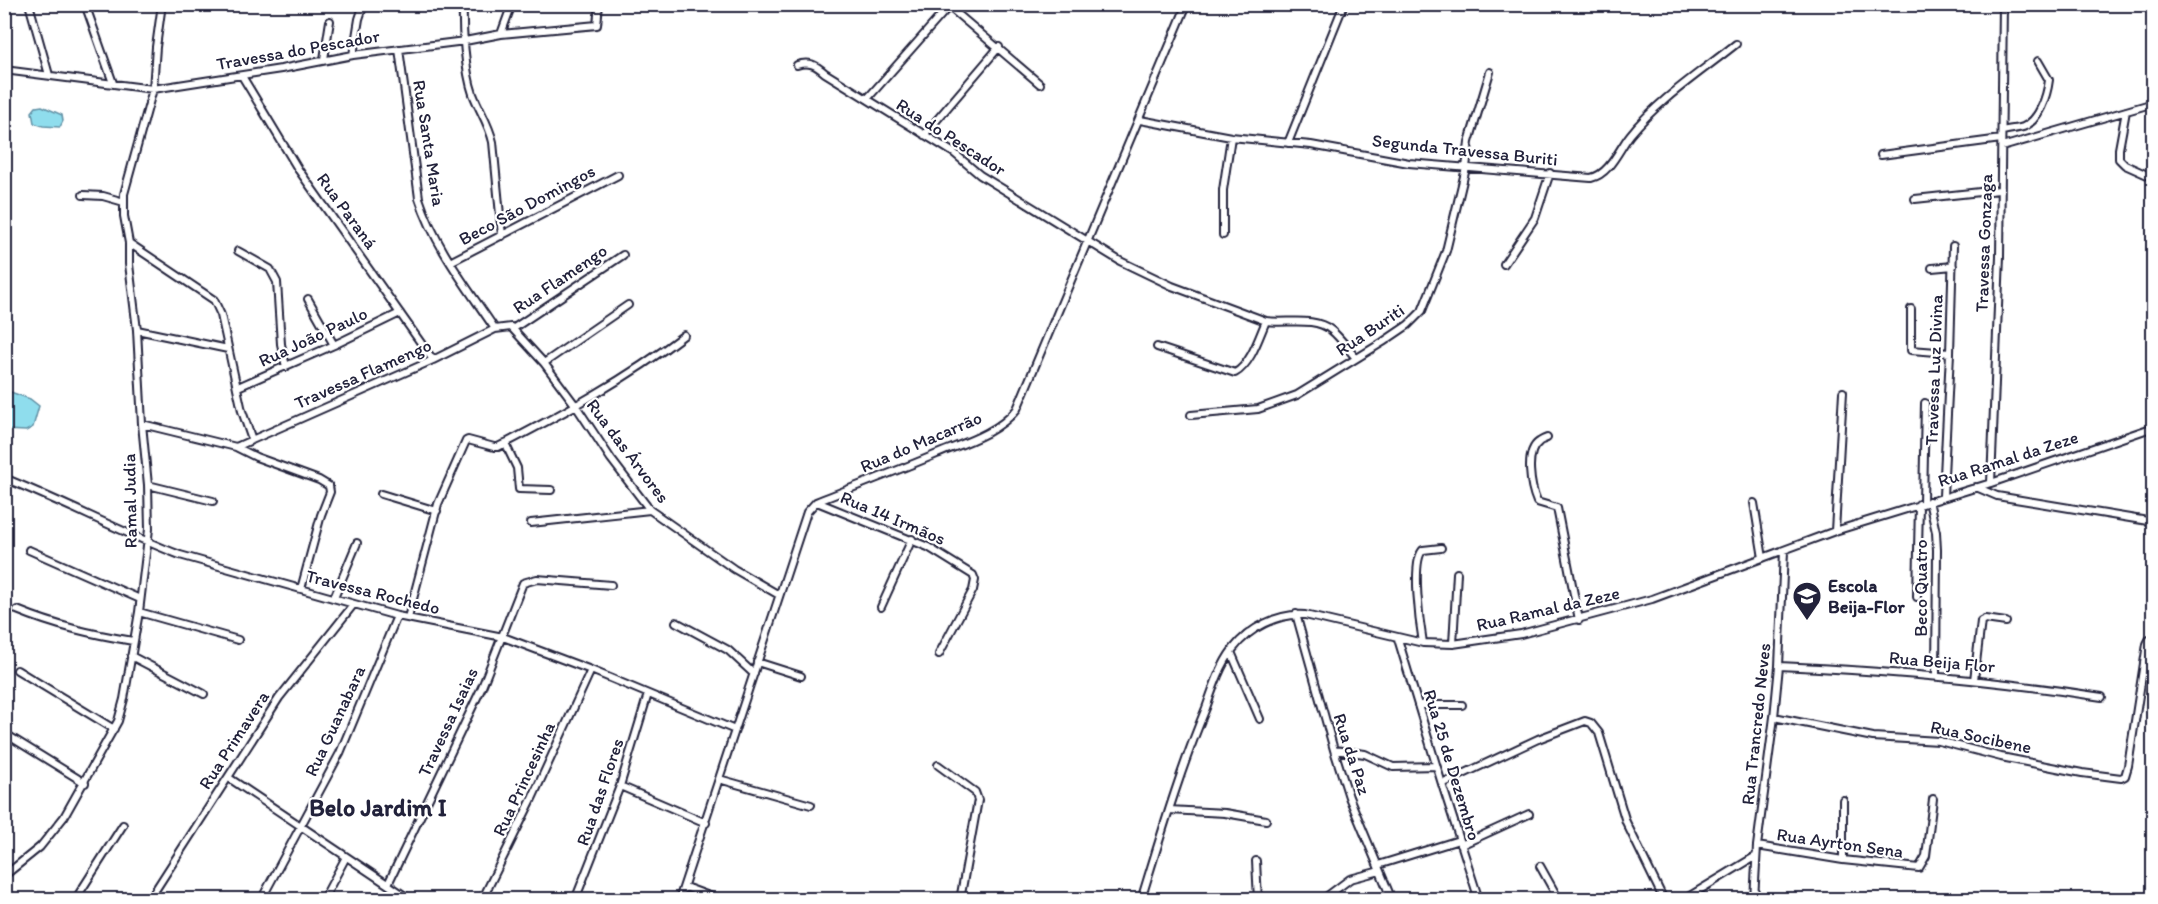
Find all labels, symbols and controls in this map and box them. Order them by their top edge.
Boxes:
street label: Travessa do Pescador [215,25,382,75]
street label: Rua Santa Maria [408,78,450,208]
street label: Rua do Pescador [892,93,1010,181]
street label: Segunda Travessa Buriti [1371,129,1559,171]
street label: Beco São Domingos [455,160,599,250]
street label: Rua Paraná [312,169,382,254]
street label: Travessa Gonzaga [1971,173,1997,313]
street label: Rua Flamengo [509,239,611,319]
street label: Travessa Luz Divina [1920,293,1948,446]
street label: Rua Buriti [1331,299,1409,361]
street label: Rua João Paulo [255,302,371,372]
street label: Travessa Flamengo [291,334,435,414]
street label: Rua das Árvores [582,395,674,507]
street label: Rua do Macarrão [857,406,985,478]
street label: Rua Ramal da Zeze [1935,426,2081,492]
street label: Ramal Judia [118,453,142,549]
street label: Rua 14 Irmãos [837,486,949,550]
street label: Beco Quatro [1910,539,1932,637]
street label: Travessa Rochedo [304,565,442,619]
place label: Escola Beija-Flor [1828,575,1905,618]
school or university icon: Escola Beija-Flor [1791,580,1823,622]
street label: Rua Ramal da Zeze [1474,582,1622,636]
street label: Rua Trancredo Neves [1737,642,1775,806]
street label: Rua Beija Flor [1888,646,1997,678]
street label: Rua Guanabara [300,662,371,780]
street label: Travessa Isaias [413,664,483,780]
street label: Rua Primavera [194,686,274,793]
street label: Rua 25 de Dezembro [1419,687,1485,843]
street label: Rua da Paz [1329,710,1375,798]
street label: Rua Socibene [1928,716,2034,758]
street label: Rua Princesinha [488,718,560,840]
street label: Rua das Flores [571,735,629,849]
district label: Belo Jardim I [309,793,447,822]
street label: Rua Ayrton Sena [1775,823,1905,863]

